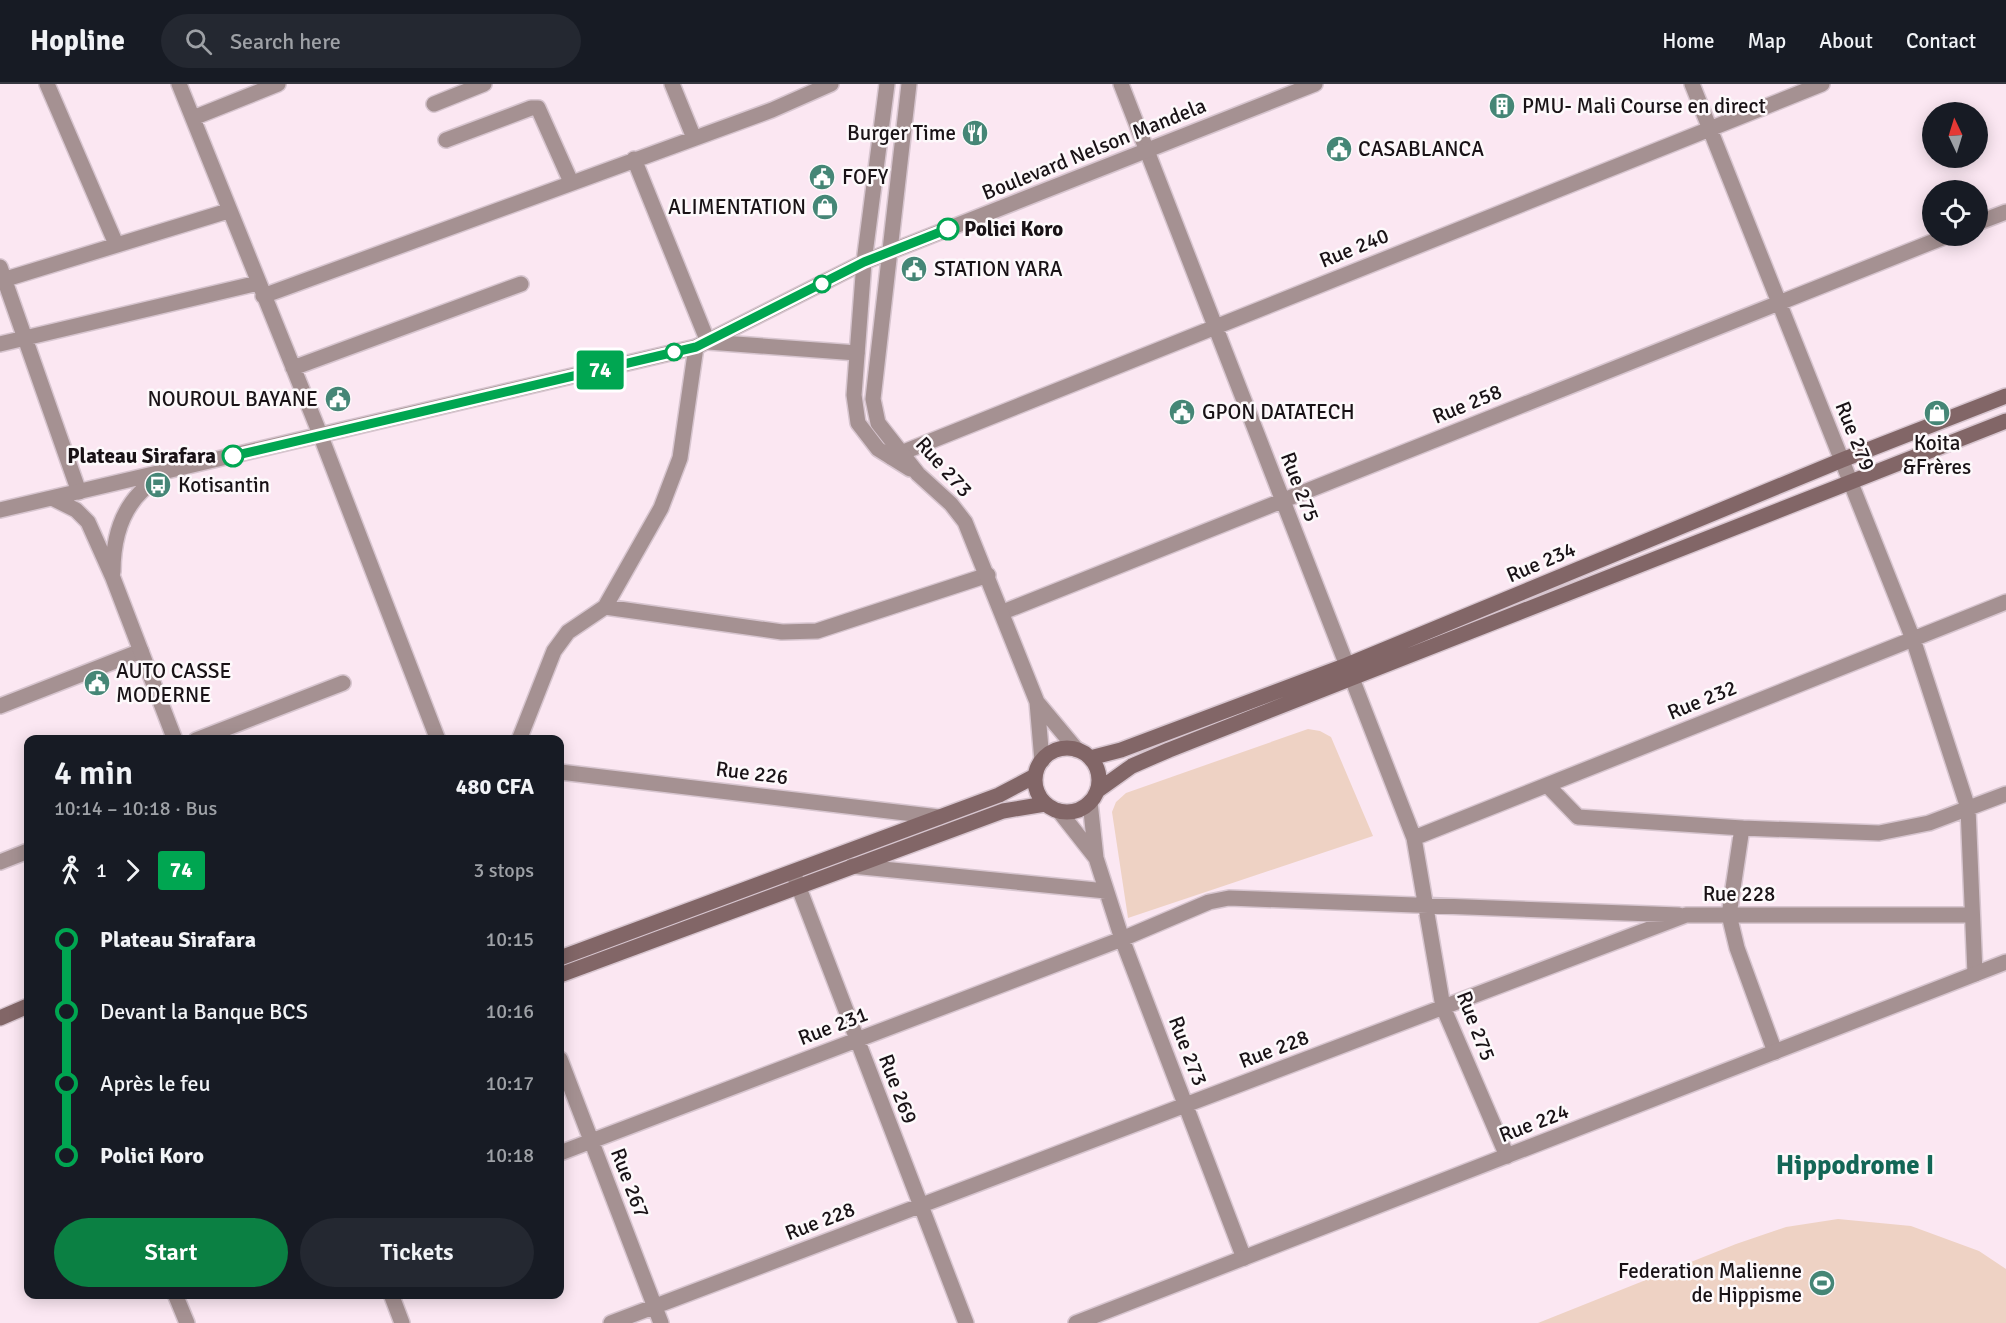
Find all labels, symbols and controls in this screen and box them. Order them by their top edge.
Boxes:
search box [161,14,581,68]
text: Hopline [30,24,125,58]
icon: search [182,25,215,58]
text: Search here [230,28,341,55]
text: Home [1662,28,1715,54]
text: Map [1748,28,1786,54]
text: About [1819,28,1873,54]
text: Contact [1906,28,1976,54]
building icon: PMU- Mali Course en direct [1487,91,1517,121]
street label: Boulevard Nelson Mandela [978,92,1210,206]
place label: PMU- Mali Course en direct [1522,93,1766,119]
north arrow [1922,102,1988,168]
map controls [1922,102,1988,246]
restaurant icon: Burger Time [960,118,990,148]
place label: Burger Time [847,120,956,146]
public building icon: CASABLANCA [1324,134,1354,164]
place label: CASABLANCA [1358,136,1484,162]
public building icon: FOFY [807,162,837,192]
place label: FOFY [842,164,889,190]
button: locate [1922,180,1988,246]
shop icon: ALIMENTATION [810,192,840,222]
place label: ALIMENTATION [668,194,806,220]
place label: Polici Koro [964,216,1063,242]
marker: Polici Koro [937,218,959,240]
street label: Rue 240 [1315,222,1393,274]
public building icon: STATION YARA [899,254,929,284]
place label: STATION YARA [934,256,1063,282]
unlabelled marker [813,275,831,293]
unlabelled marker [665,343,683,361]
line badge: 74 [573,350,627,390]
text: 74 [589,357,611,383]
street label: Rue 258 [1428,378,1506,430]
public building icon: NOUROUL BAYANE [323,384,353,414]
place label: NOUROUL BAYANE [147,386,318,412]
public building icon: GPON DATATECH [1167,397,1197,427]
street label: Rue 279 [1829,397,1881,475]
shop icon: Koita &Frères [1922,398,1952,428]
place label: GPON DATATECH [1202,399,1355,425]
place label: Koita &Frères [1903,430,1971,480]
street label: Rue 273 [910,431,978,503]
place label: Plateau Sirafara [67,443,216,469]
marker: Plateau Sirafara [222,445,244,467]
street label: Rue 275 [1275,448,1325,526]
bus stop icon: Kotisantin [143,470,173,500]
place label: Kotisantin [178,472,270,498]
street label: Rue 234 [1502,536,1580,588]
place label: AUTO CASSE MODERNE [116,658,231,708]
public building icon: AUTO CASSE MODERNE [82,668,112,698]
street label: Rue 232 [1663,674,1741,726]
text: 4 min [54,753,133,794]
street label: Rue 226 [714,756,790,790]
text: 480 CFA [456,773,534,800]
text: 10:14 – 10:18 · Bus [54,796,217,821]
icon: walk [54,854,87,887]
icon: forward [116,854,149,887]
text: 74 [170,857,193,883]
text: 1 [96,858,107,883]
text: 3 stops [473,858,534,883]
street label: Rue 228 [1703,881,1775,907]
text: Plateau Sirafara [100,926,256,953]
text: 10:15 [485,927,534,952]
street label: Rue 275 [1451,987,1501,1065]
text: Devant la Banque BCS [100,998,308,1025]
text: 10:16 [485,999,534,1024]
street label: Rue 231 [794,1001,872,1051]
street label: Rue 273 [1163,1012,1213,1090]
street label: Rue 228 [1235,1024,1313,1074]
street label: Rue 269 [873,1050,923,1128]
text: Après le feu [100,1070,211,1097]
text: 10:17 [485,1071,534,1096]
street label: Rue 224 [1495,1098,1573,1148]
text: Polici Koro [100,1142,204,1169]
text: 10:18 [485,1143,534,1168]
street label: Rue 267 [605,1144,655,1222]
district label: Hippodrome I [1776,1149,1934,1182]
street label: Rue 228 [781,1196,859,1246]
button: Start [54,1218,288,1287]
button: Tickets [300,1218,534,1287]
place label: Federation Malienne de Hippisme [1618,1258,1802,1308]
sports icon: Federation Malienne de Hippisme [1807,1268,1837,1298]

